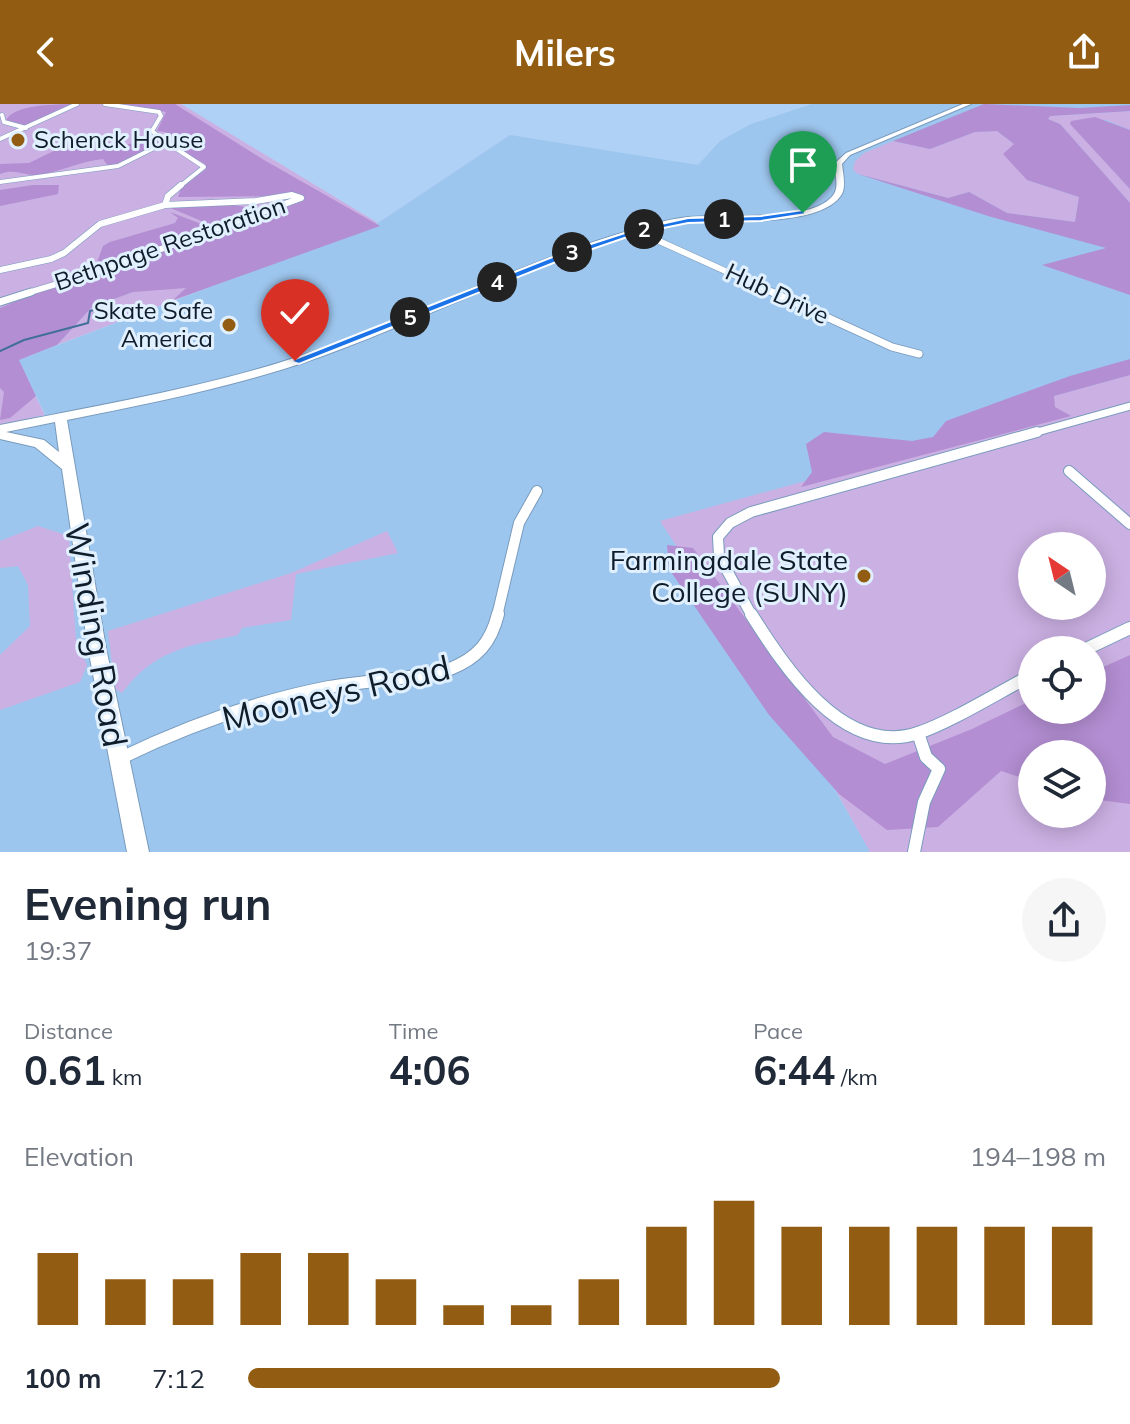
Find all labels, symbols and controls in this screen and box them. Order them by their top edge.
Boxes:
icon: back [24,30,68,74]
text: Milers [514,30,616,75]
icon: share [1062,30,1106,74]
place label: Schenck House [34,124,203,154]
marker: Schenck House [9,131,27,149]
pin [769,131,837,213]
icon: arrive [781,143,825,187]
street label: Bethpage Restoration [50,189,289,297]
pin: 1 [704,199,744,239]
text: 1 [717,205,731,233]
pin: 2 [624,209,664,249]
text: 2 [637,215,651,243]
pin: 3 [552,232,592,272]
text: 3 [565,238,579,266]
street label: Hub Drive [721,256,834,330]
pin: 4 [477,262,517,302]
text: 4 [490,268,504,296]
pin [261,279,329,361]
icon: check [273,291,317,335]
place label: Skate Safe America [94,295,213,353]
pin: 5 [390,297,430,337]
text: 5 [403,303,417,331]
marker: Skate Safe America [220,316,238,334]
street label: Winding Road [56,519,137,750]
north arrow [1018,532,1106,620]
map controls [1018,532,1106,828]
place label: Farmingdale State College (SUNY) [610,542,848,609]
marker: Farmingdale State College (SUNY) [855,567,873,585]
button: locate [1018,636,1106,724]
street label: Mooneys Road [218,645,454,740]
button: layers [1018,740,1106,828]
text: Evening run [24,876,271,931]
button: share [1022,878,1106,962]
text: 19:37 [24,934,92,967]
text: Distance [24,1017,113,1045]
text: Time [389,1017,438,1045]
text: Pace [753,1017,803,1045]
text: 0.61 [24,1045,106,1095]
text: 4:06 [389,1045,471,1095]
text: 6:44 [753,1045,835,1095]
text: km [106,1063,142,1091]
text: /km [835,1063,878,1091]
text: Elevation [24,1140,134,1173]
text: 194–198 m [970,1140,1106,1173]
text: 100 m [24,1362,101,1395]
text: 7:12 [152,1362,205,1395]

